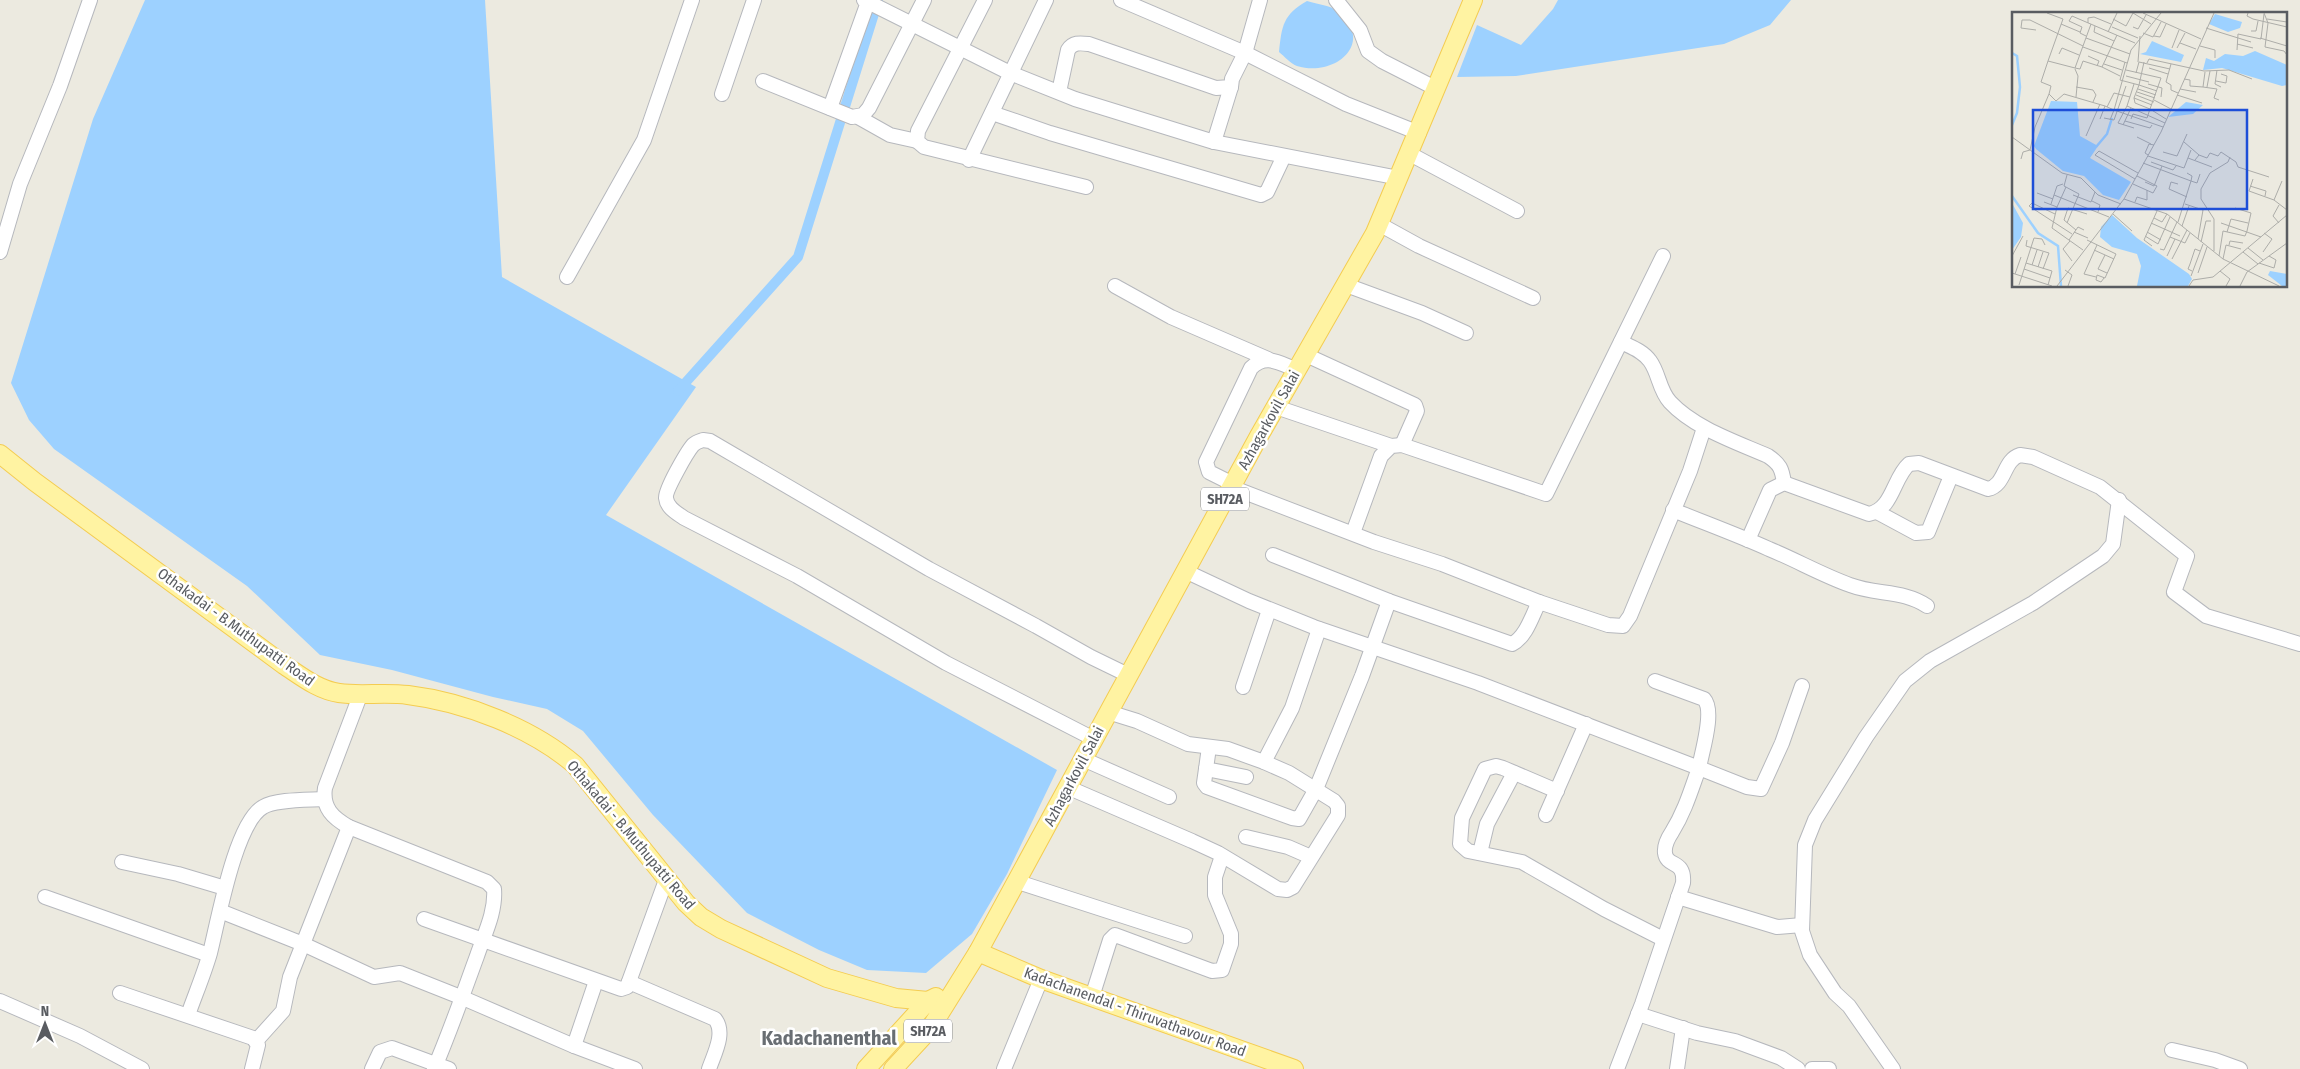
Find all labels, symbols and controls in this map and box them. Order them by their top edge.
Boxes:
inset map [2012,12,2288,288]
street label: Azhagarkovil Salai [1234,367,1304,473]
road number: SH72A [1201,488,1249,510]
street label: Othakadai - B.Muthupatti Road [154,564,318,690]
street label: Azhagarkovil Salai [1040,723,1108,829]
street label: Othakadai - B.Muthupatti Road [563,757,699,913]
street label: Kadachanendal - Thiruvathavour Road [1022,963,1248,1061]
north arrow [20,999,70,1049]
text: N [41,1003,49,1020]
road number: SH72A [904,1019,952,1042]
district label: Kadachanenthal [761,1026,897,1050]

